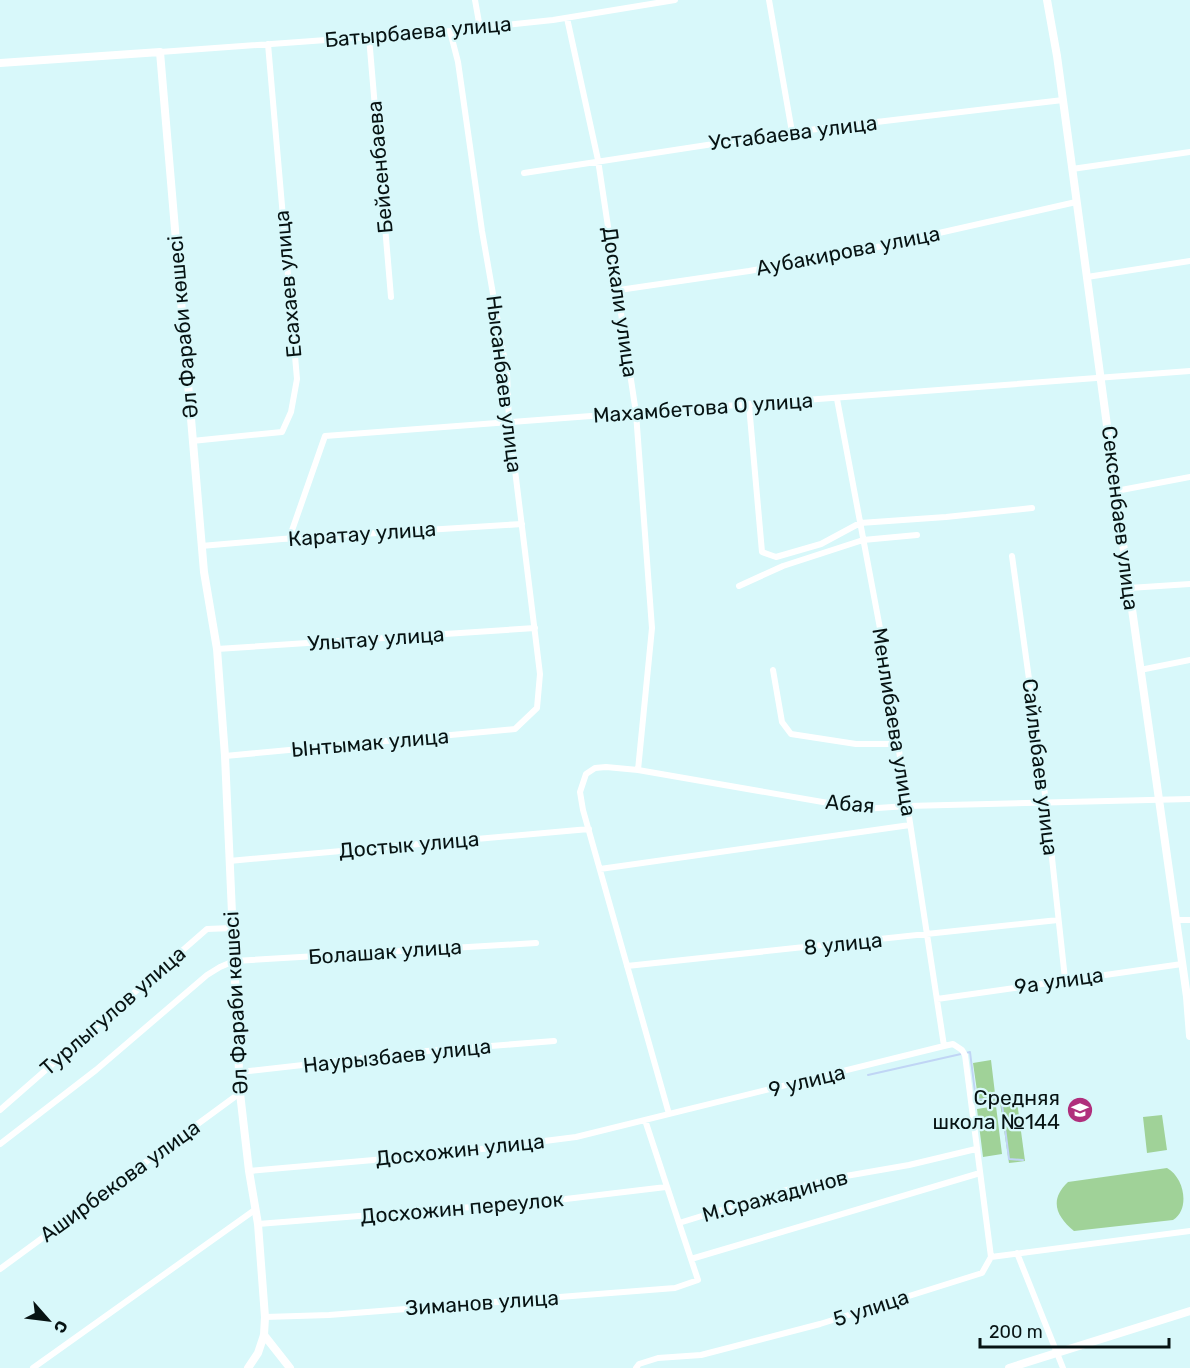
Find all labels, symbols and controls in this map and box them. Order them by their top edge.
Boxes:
street label: Батырбаева улица [323,11,513,52]
street label: Бейсенбаева [361,100,398,234]
street label: Устабаева улица [707,110,879,155]
street label: Есахаев улица [269,209,306,359]
street label: Аубакирова улица [754,220,942,281]
street label: Доскали улица [598,225,643,379]
street label: Әл Фараби көшесі [162,235,203,420]
street label: Нысанбаев улица [481,294,528,474]
street label: Махамбетова О улица [592,387,814,428]
street label: Сексенбаев улица [1097,424,1144,612]
street label: Каратау улица [287,516,437,551]
street label: Улытау улица [307,621,445,656]
street label: Менлибаева улица [867,626,922,818]
street label: Сайлыбаев улица [1017,677,1064,857]
street label: Ынтымак улица [290,723,450,762]
street label: Абая [824,789,876,818]
street label: Достык улица [338,826,480,863]
street label: Әл Фараби көшесі [218,911,253,1095]
street label: 8 улица [802,927,883,960]
street label: Болашак улица [307,934,463,969]
street label: Турлыгулов улица [35,941,190,1081]
street label: 9а улица [1013,962,1105,999]
street label: Наурызбаев улица [302,1033,492,1078]
street label: 9 улица [766,1059,848,1102]
place label: Средняя школа №144 [933,1085,1060,1134]
school or university icon: Средняя школа №144 [1065,1095,1095,1125]
street label: Аширбекова улица [35,1114,205,1247]
street label: Досхожин улица [374,1128,546,1171]
street label: М.Сражадинов [699,1164,851,1227]
street label: Досхожин переулок [359,1186,565,1229]
street label: 5 улица [830,1284,912,1331]
street label: Зиманов улица [404,1285,560,1320]
north arrow [18,1290,78,1350]
scale bar [980,1311,1169,1349]
text: С [50,1317,72,1336]
text: 200 m [989,1321,1043,1343]

